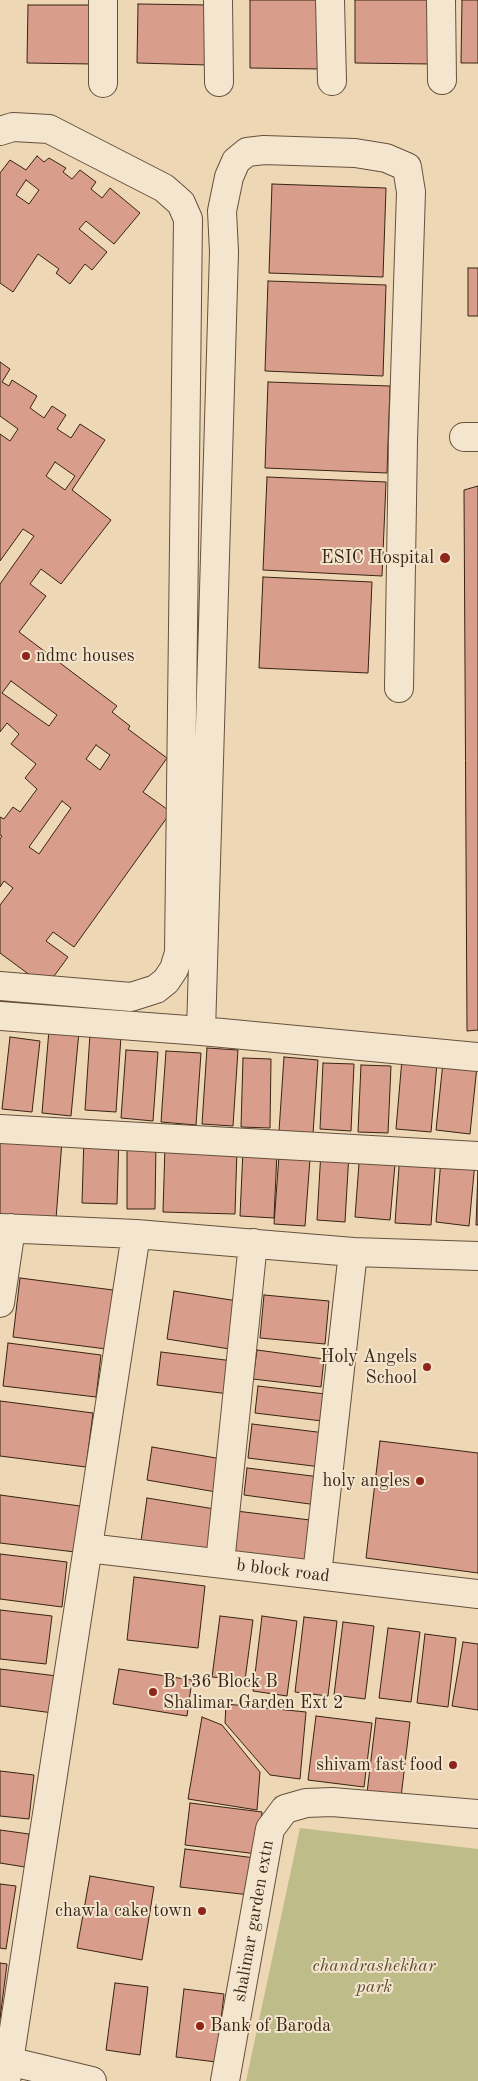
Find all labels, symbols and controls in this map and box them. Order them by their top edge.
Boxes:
place label: ESIC Hospital [321,547,434,569]
marker: ESIC Hospital [438,551,452,565]
place label: ndmc houses [36,645,135,667]
marker: ndmc houses [20,650,32,662]
place label: Holy Angels School [320,1346,417,1388]
marker: Holy Angels School [421,1361,433,1373]
place label: holy angles [323,1470,410,1492]
marker: holy angles [414,1475,426,1487]
street label: b block road [235,1555,331,1587]
place label: B 136 Block B Shalimar Garden Ext 2 [163,1671,343,1714]
marker: B 136 Block B Shalimar Garden Ext 2 [147,1686,159,1698]
place label: shivam fast food [316,1754,443,1776]
marker: shivam fast food [447,1759,459,1771]
street label: shalimar garden extn [229,1838,279,2004]
place label: chawla cake town [55,1900,192,1922]
marker: chawla cake town [196,1905,208,1917]
park label: chandrashekhar park [312,1955,436,1998]
place label: Bank of Baroda [210,2015,331,2037]
marker: Bank of Baroda [194,2020,206,2032]

